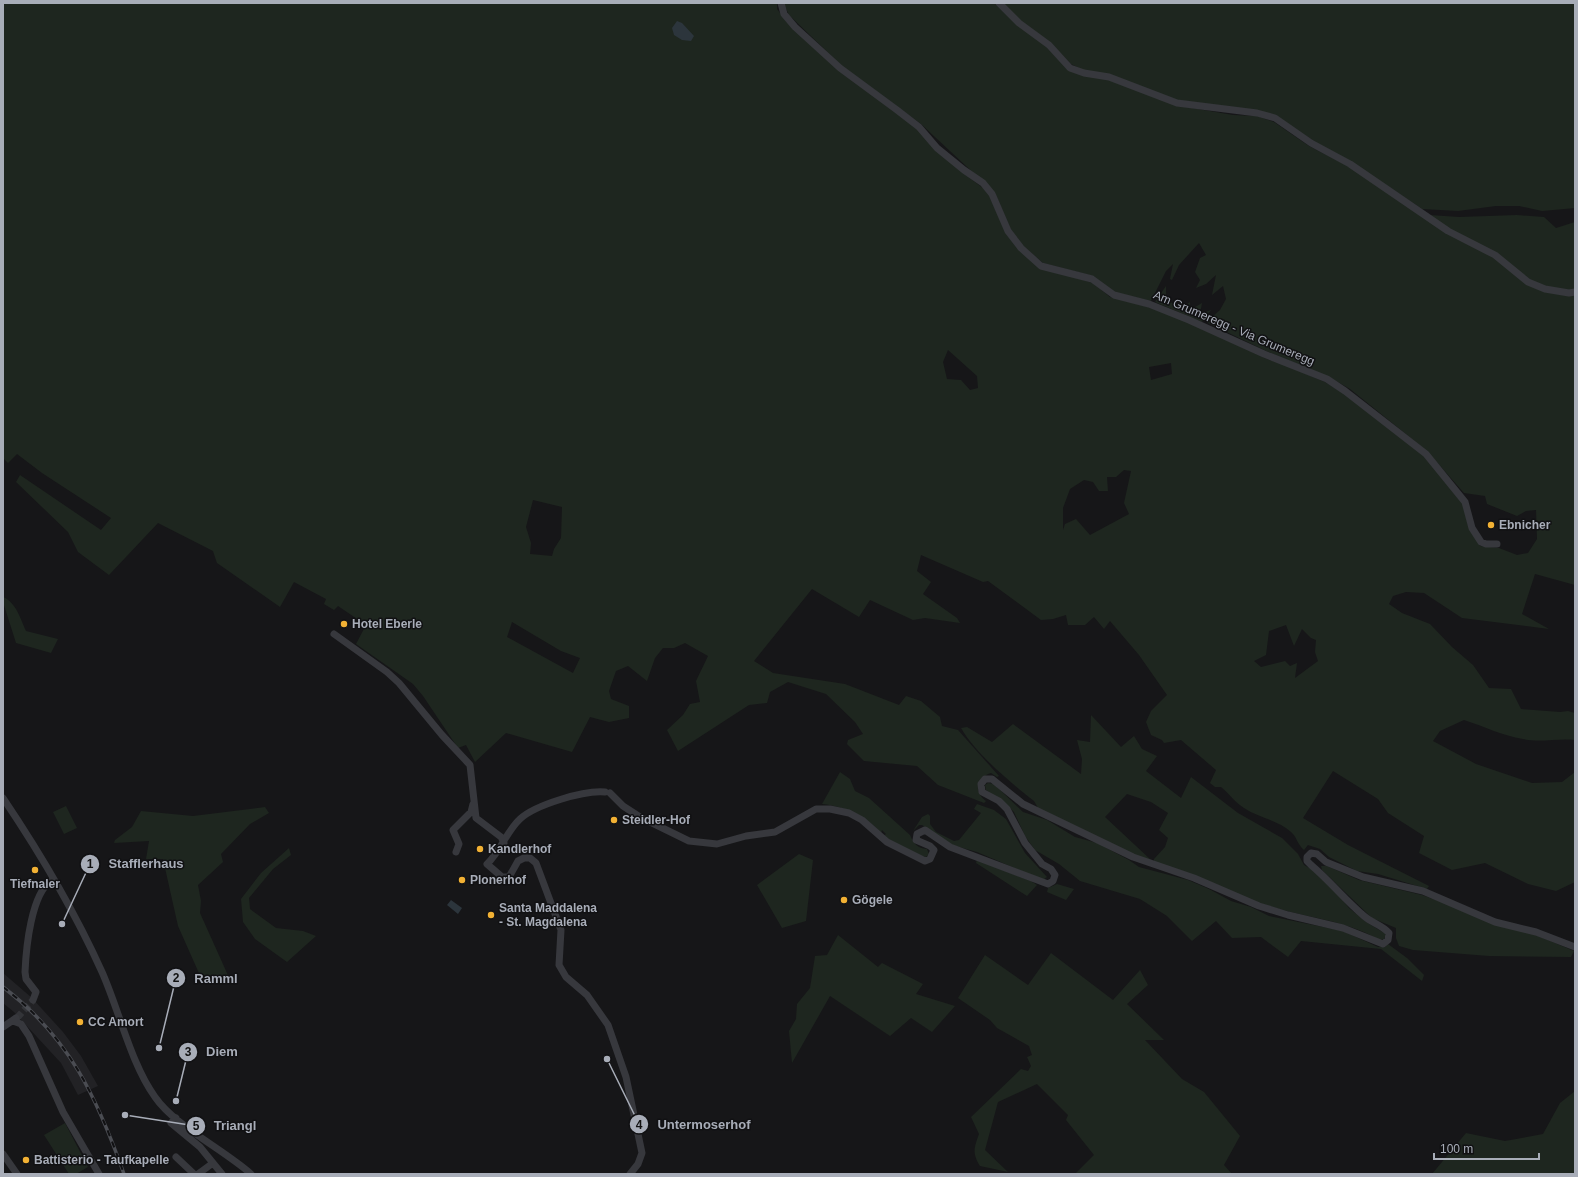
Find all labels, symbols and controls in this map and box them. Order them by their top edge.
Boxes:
street label: Am Grumeregg - Via Grumeregg [1151,288,1317,368]
place label: Ebnicher [1499,518,1551,532]
marker: Ebnicher [1486,520,1496,530]
place label: Hotel Eberle [352,617,422,631]
marker: Hotel Eberle [339,619,349,629]
place label: Steidler-Hof [622,813,691,827]
marker: Steidler-Hof [609,815,619,825]
place label: Kandlerhof [488,842,552,856]
marker: Kandlerhof [475,844,485,854]
callout: Stafflerhaus [80,851,192,876]
text: Stafflerhaus [108,856,184,871]
text: 1 [87,857,94,871]
marker: Tiefnaler [30,865,40,875]
place label: Plonerhof [470,873,527,887]
marker: Plonerhof [457,875,467,885]
place label: Tiefnaler [10,877,60,891]
place label: Gögele [852,893,893,907]
marker: Gögele [839,895,849,905]
place label: Santa Maddalena - St. Magdalena [499,901,597,929]
marker: Santa Maddalena - St. Magdalena [486,910,496,920]
callout: Ramml [166,966,245,991]
text: 2 [173,971,180,985]
text: Ramml [194,971,238,986]
place label: CC Amort [88,1015,144,1029]
marker: CC Amort [75,1017,85,1027]
callout: Diem [178,1039,245,1064]
text: Diem [206,1044,238,1059]
text: 3 [185,1045,192,1059]
callout: Untermoserhof [629,1112,759,1137]
callout: Triangl [186,1113,264,1138]
text: Untermoserhof [657,1117,751,1132]
text: Triangl [214,1118,256,1133]
text: 4 [636,1118,643,1132]
text: 5 [193,1119,200,1133]
scale bar [1434,1135,1539,1161]
text: 100 m [1440,1142,1473,1156]
place label: Battisterio - Taufkapelle [34,1153,169,1167]
marker: Battisterio - Taufkapelle [21,1155,31,1165]

